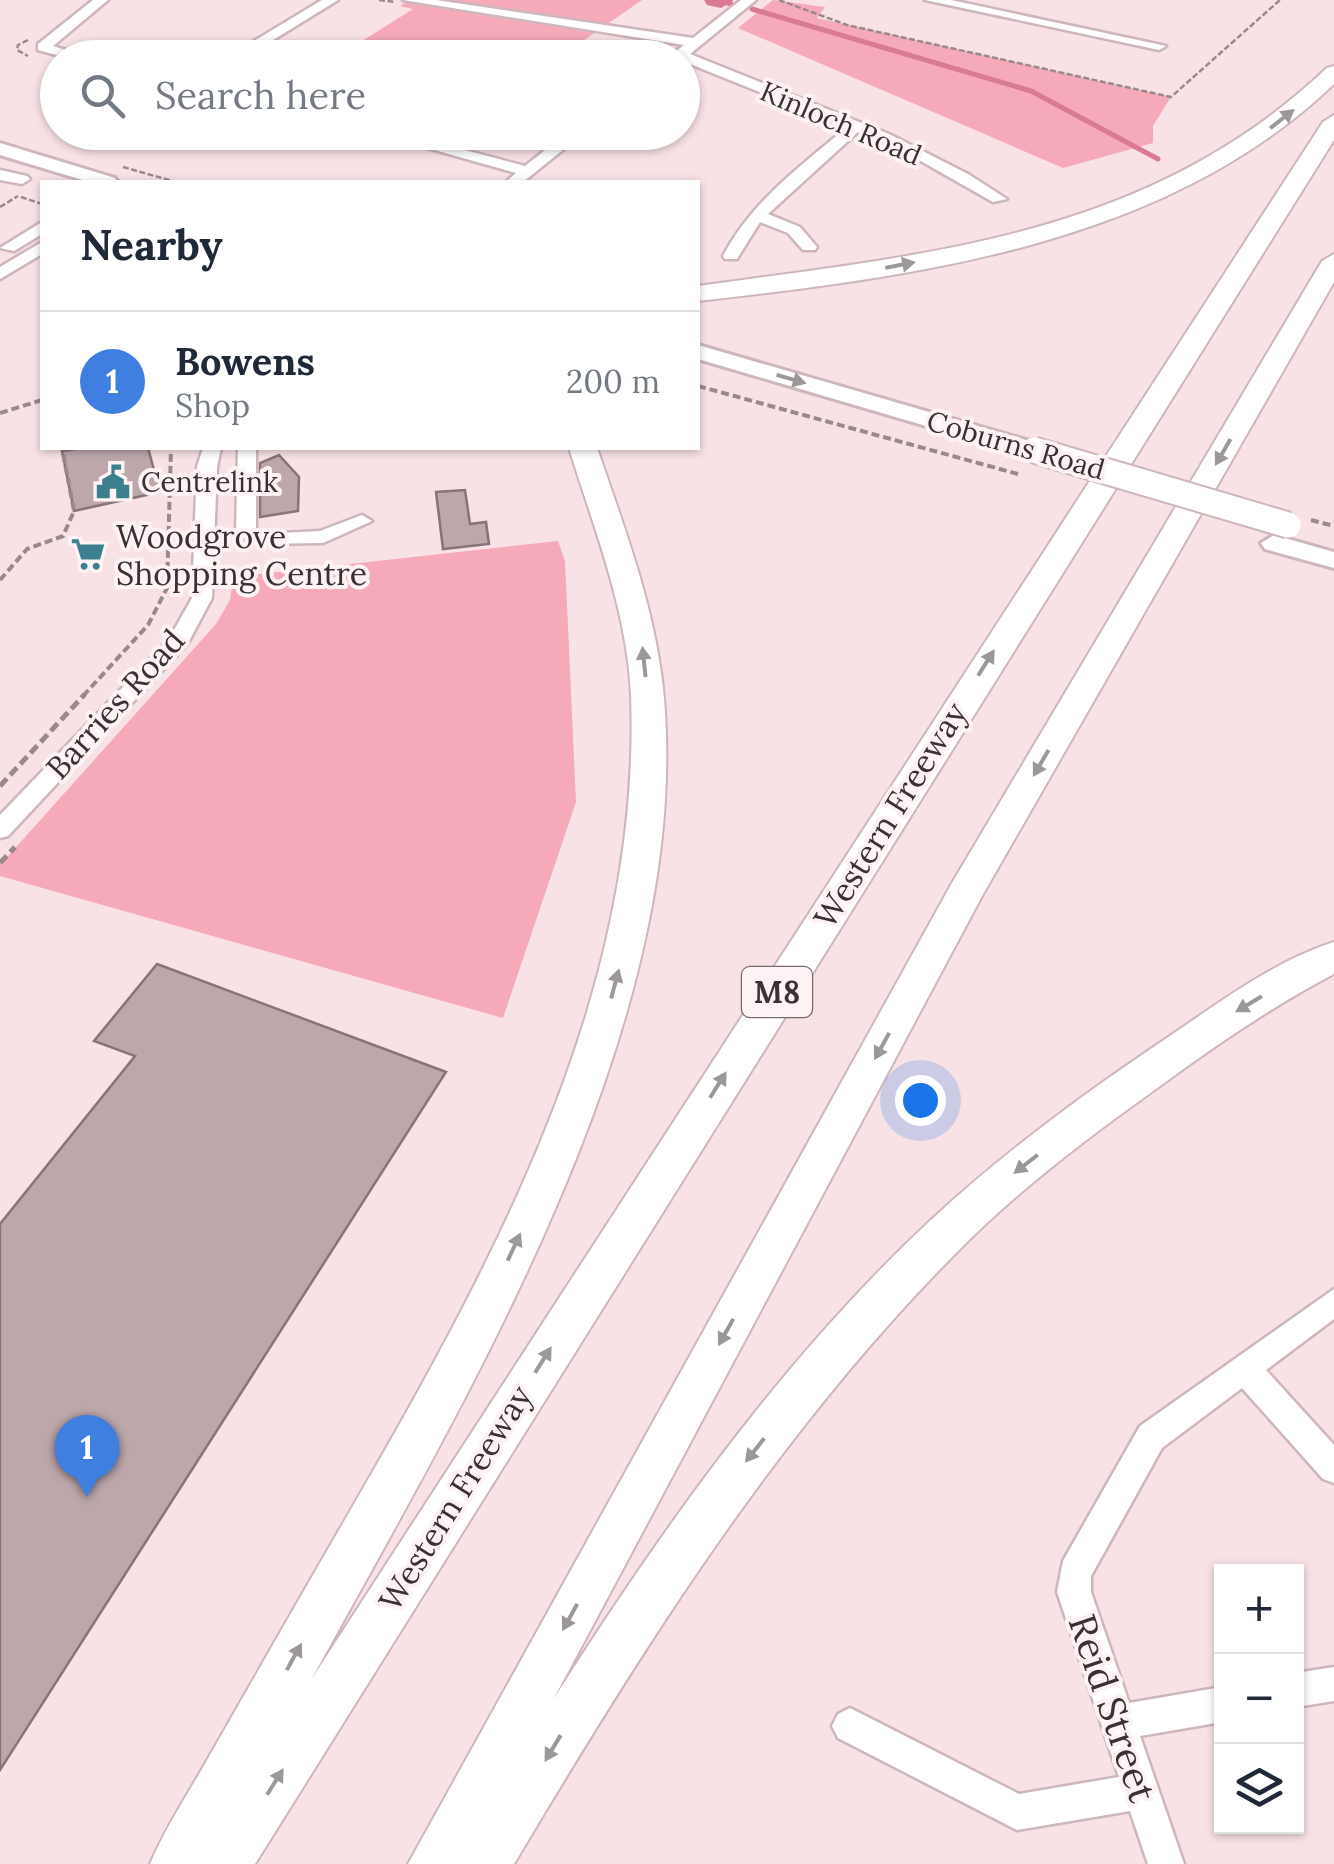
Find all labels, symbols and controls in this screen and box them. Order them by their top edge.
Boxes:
search box [40,40,700,150]
icon: search [75,68,130,123]
text: Search here [155,71,366,119]
street label: Kinloch Road [755,73,927,173]
one-way arrow [1269,109,1295,130]
text: Nearby [80,218,223,272]
one-way arrow [885,257,916,273]
text: Bowens [175,337,315,385]
text: 1 [106,361,119,402]
text: 200 m [566,361,660,402]
one-way arrow [776,372,807,387]
text: Shop [175,385,250,426]
street label: Coburns Road [923,402,1109,488]
one-way arrow [1215,438,1232,466]
public building icon: Centrelink [94,463,132,501]
place label: Centrelink [141,464,278,500]
place label: Woodgrove Shopping Centre [116,516,367,594]
supermarket icon: Woodgrove Shopping Centre [69,535,107,573]
street label: Barries Road [37,620,193,788]
one-way arrow [636,646,652,678]
one-way arrow [976,650,995,677]
street label: Western Freeway [804,695,976,935]
one-way arrow [1033,749,1050,777]
road number: M8 [742,967,812,1017]
one-way arrow [607,968,623,999]
one-way arrow [1235,995,1263,1013]
one-way arrow [873,1032,890,1061]
one-way arrow [708,1072,726,1099]
your location [895,1075,946,1126]
one-way arrow [1013,1153,1039,1174]
one-way arrow [506,1232,523,1261]
one-way arrow [718,1317,735,1346]
one-way arrow [534,1346,552,1374]
street label: Western Freeway [369,1378,541,1618]
pin: 1 [54,1414,120,1497]
one-way arrow [745,1438,766,1463]
map controls [1214,1564,1304,1834]
button: + [1214,1564,1304,1654]
one-way arrow [562,1603,580,1631]
street label: Reid Street [1059,1608,1168,1808]
one-way arrow [285,1643,303,1671]
button: − [1214,1654,1304,1744]
one-way arrow [545,1734,562,1762]
button: layers [1214,1744,1304,1834]
one-way arrow [266,1768,284,1795]

